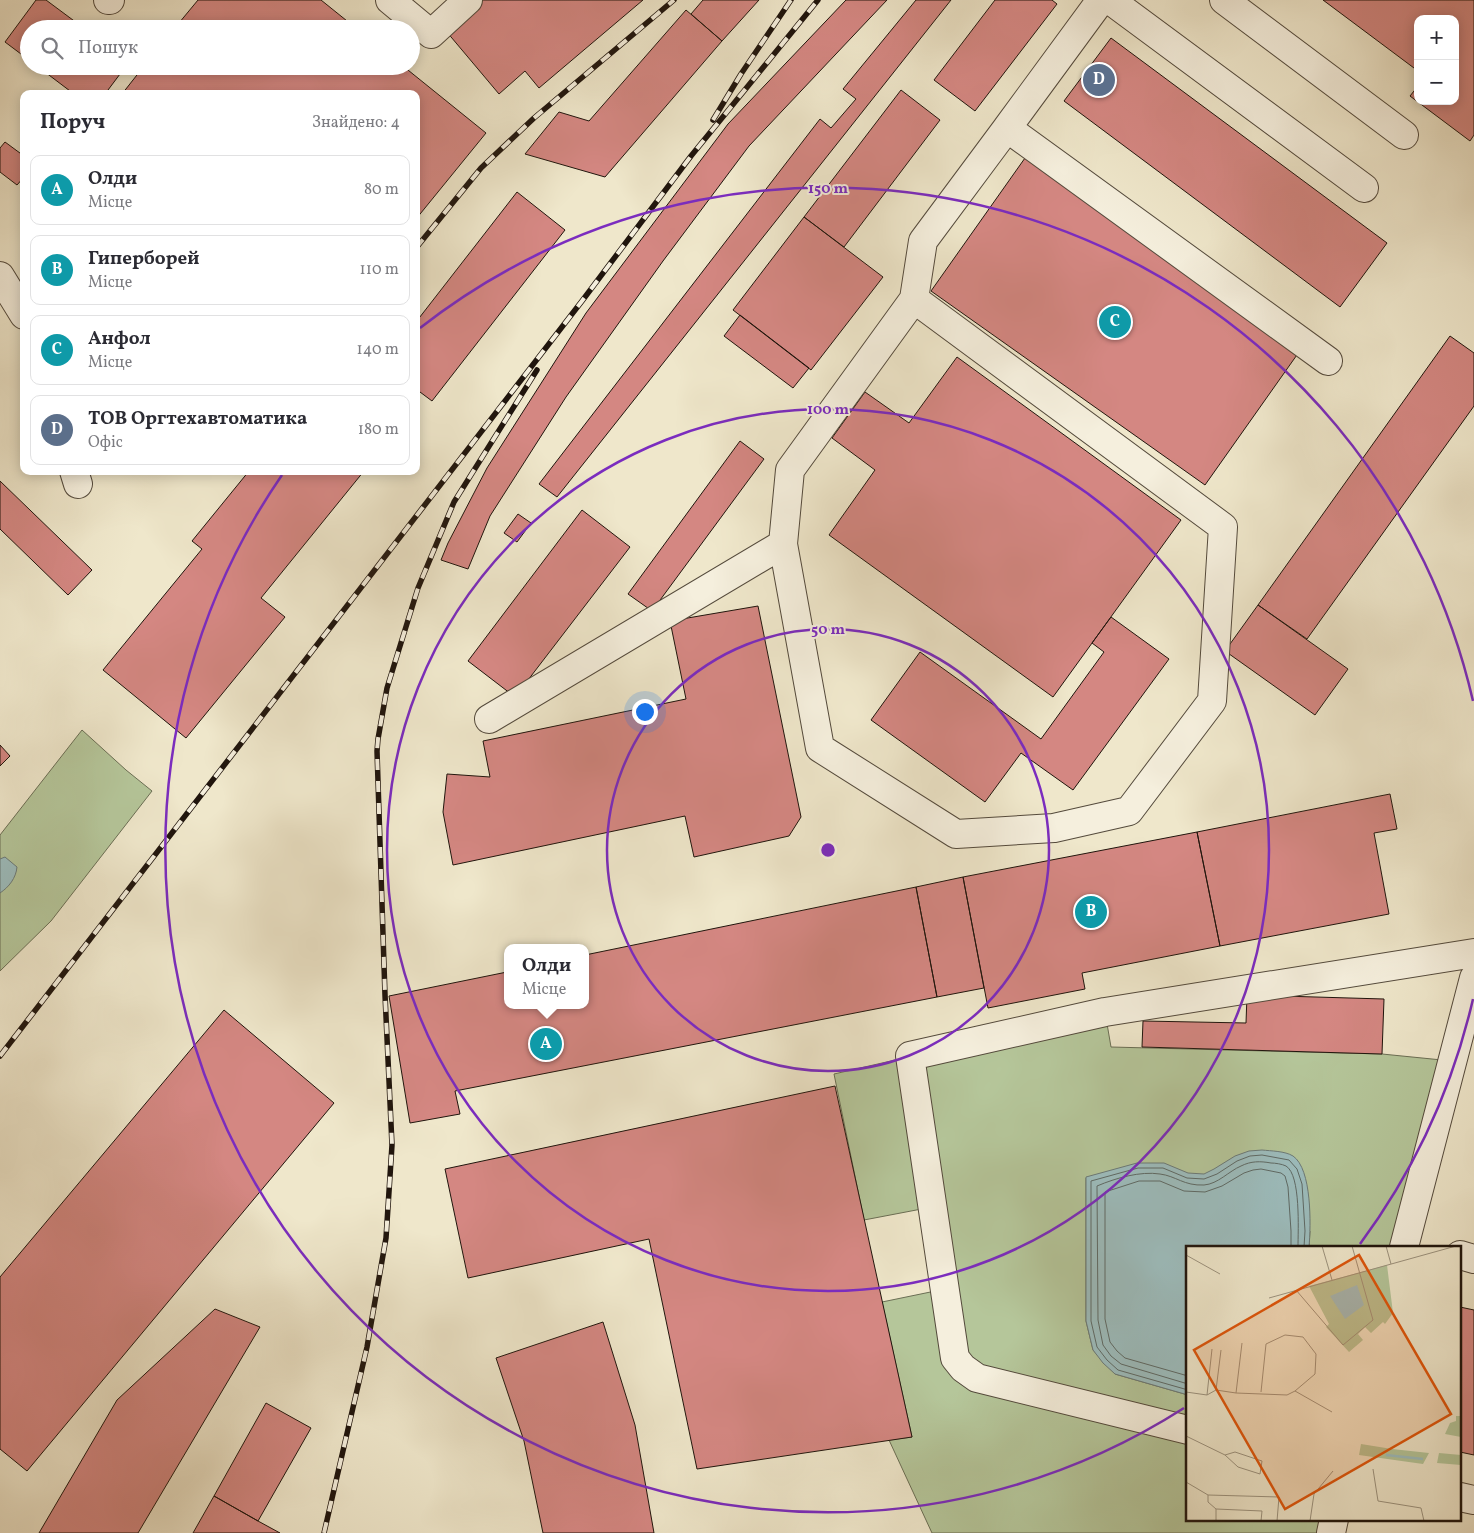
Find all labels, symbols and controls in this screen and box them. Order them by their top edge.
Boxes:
map controls [1414,15,1459,105]
button: + [1414,15,1459,60]
search box [20,20,420,75]
icon: search [38,34,66,62]
text: Пошук [78,35,138,61]
button: − [1414,60,1459,105]
pin: D [1083,61,1115,99]
text: Поруч [40,108,105,137]
text: Знайдено: 4 [312,112,400,134]
text: Олди [88,166,137,192]
text: A [51,179,63,201]
text: 80 m [364,179,399,201]
text: 150 m [808,179,848,200]
text: Місце [88,192,132,214]
text: Гиперборей [88,246,199,272]
text: B [52,259,62,281]
text: 110 m [360,259,399,281]
text: Місце [88,272,132,294]
pin: C [1099,303,1131,341]
text: Анфол [88,326,151,352]
text: C [52,339,62,361]
text: 140 m [357,339,399,361]
text: Місце [88,352,132,374]
text: 100 m [807,400,850,421]
text: ТОВ Оргтехавтоматика [88,406,307,432]
text: D [51,419,63,441]
text: 180 m [358,419,399,441]
text: Офіс [88,432,123,454]
text: 50 m [811,620,845,641]
your location [632,699,658,725]
centre of rings [819,841,837,859]
pin: B [1075,893,1107,931]
popup [504,944,589,1009]
text: Олди [522,953,571,979]
text: Місце [522,979,566,1001]
pin: A [530,1025,562,1063]
inset map [1186,1246,1462,1520]

